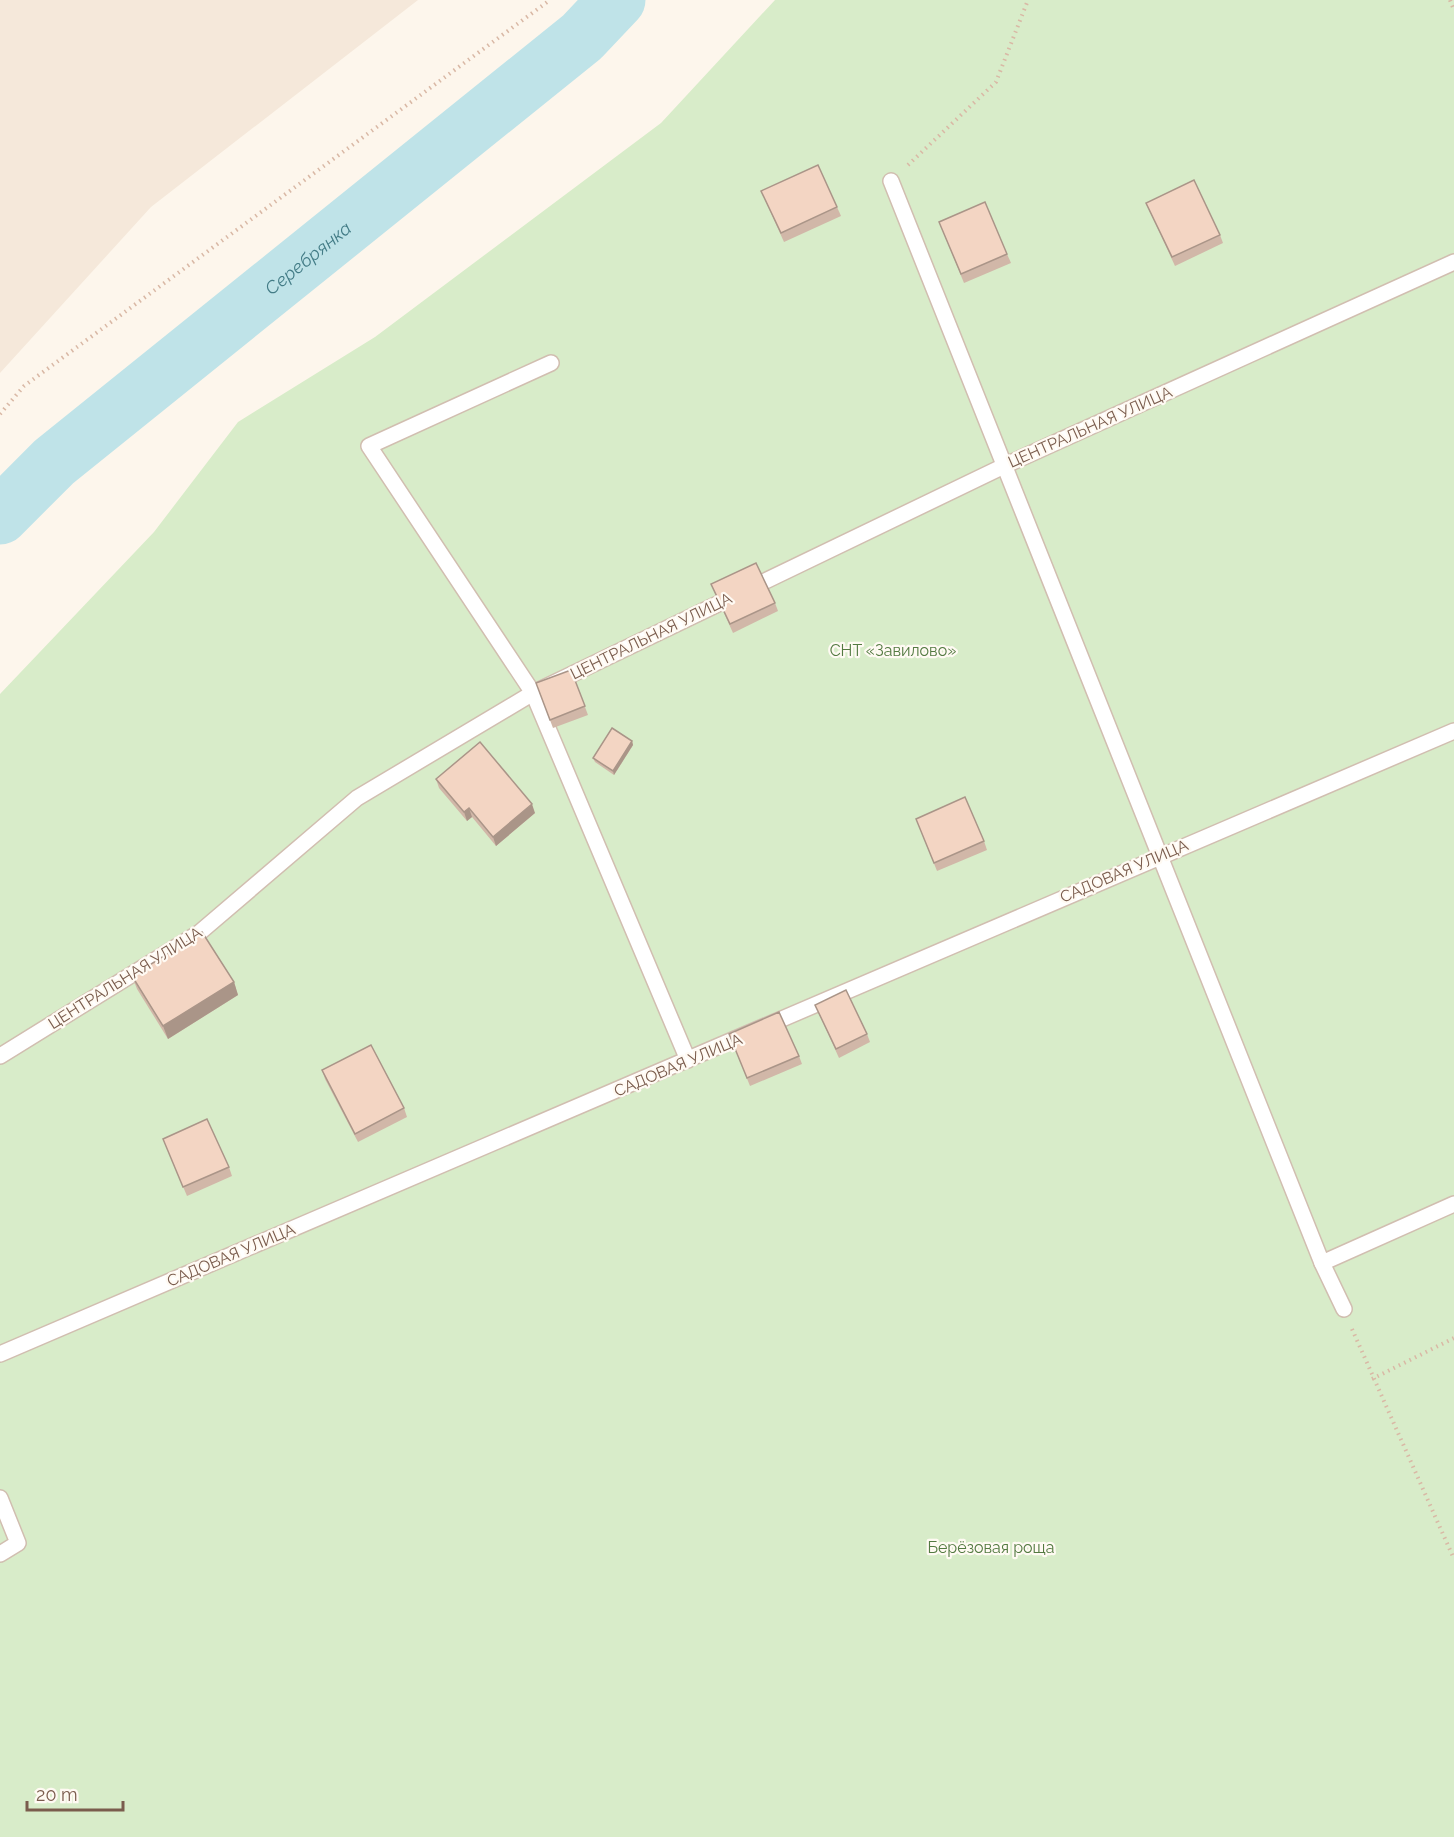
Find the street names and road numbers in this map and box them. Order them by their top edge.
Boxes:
street label: ЦЕНТРАЛЬНАЯ УЛИЦА [1005,382,1175,472]
street label: ЦЕНТРАЛЬНАЯ УЛИЦА [567,588,735,683]
street label: САДОВАЯ УЛИЦА [1057,835,1191,907]
street label: ЦЕНТРАЛЬНАЯ УЛИЦА [45,923,205,1033]
street label: САДОВАЯ УЛИЦА [611,1029,745,1101]
street label: САДОВАЯ УЛИЦА [164,1219,298,1291]

